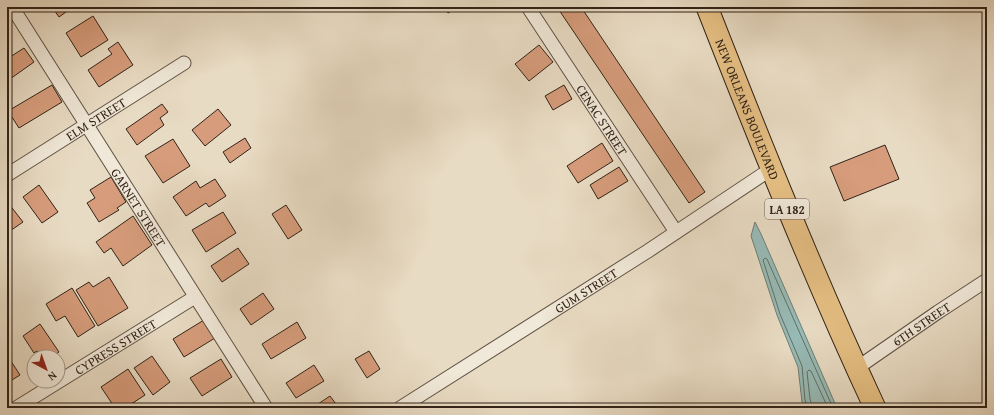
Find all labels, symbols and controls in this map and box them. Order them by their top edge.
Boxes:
street label: NEW ORLEANS BOULEVARD [711,36,784,183]
street label: CENAC STREET [572,81,633,160]
street label: ELM STREET [62,92,130,145]
street label: GARNET STREET [107,164,171,251]
road number: LA 182 [765,199,809,219]
street label: GUM STREET [551,263,622,317]
street label: 6TH STREET [888,297,955,350]
street label: CYPRESS STREET [71,313,161,379]
north arrow [26,349,66,389]
text: N [44,368,61,385]

